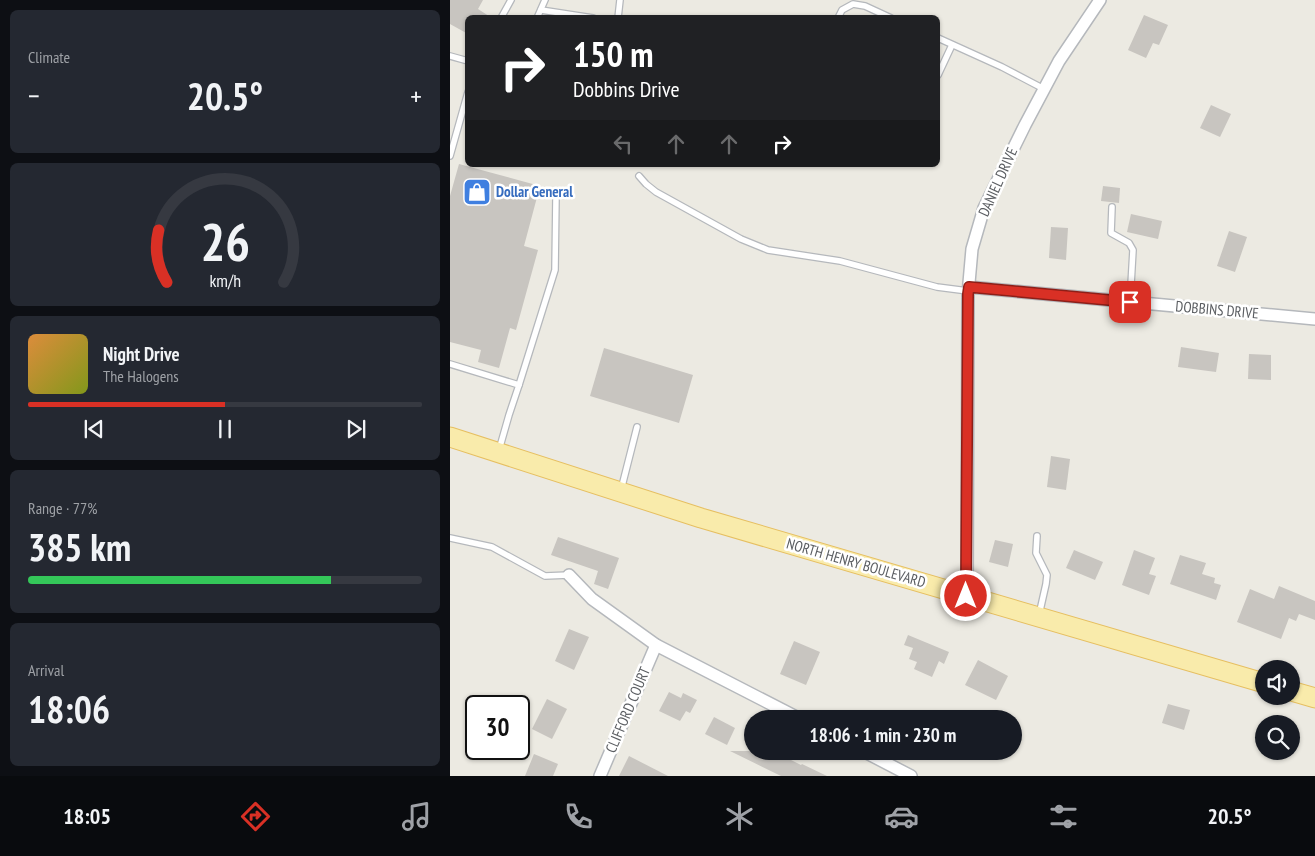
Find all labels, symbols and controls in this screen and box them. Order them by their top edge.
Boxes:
text: 150 m [573,31,654,77]
icon: right [490,35,555,100]
text: Climate [28,47,70,67]
text: 20.5° [187,71,263,120]
text: Dobbins Drive [573,75,680,103]
text: − [28,77,40,114]
text: + [410,77,422,114]
icon: left [609,130,637,158]
icon: ahead [662,130,690,158]
icon: ahead [715,130,743,158]
icon: right [768,130,796,158]
street label: DANIEL DRIVE [974,144,1021,219]
shop icon: Dollar General [462,177,492,207]
place label: Dollar General [496,182,573,201]
text: 26 [200,208,250,275]
text: km/h [209,269,241,292]
pin [1109,281,1151,323]
icon: arrive [1116,288,1144,316]
street label: DOBBINS DRIVE [1175,296,1259,323]
text: Night Drive [103,342,180,366]
text: The Halogens [103,366,179,386]
icon: previous [80,415,108,443]
icon: pause [211,415,239,443]
icon: next [342,415,370,443]
text: Range · 77% [28,498,97,518]
text: 385 km [28,522,131,571]
street label: NORTH HENRY BOULEVARD [784,534,928,592]
position arrow [939,569,991,621]
text: Arrival [28,660,64,680]
map controls [1255,660,1300,760]
button: sound [1255,660,1300,705]
street label: CLIFFORD COURT [601,664,654,756]
text: 18:06 [28,684,110,733]
speed limit sign: 30 [465,695,530,760]
button: search [1255,715,1300,760]
text: 18:06 · 1 min · 230 m [810,723,956,747]
icon: directions [238,799,273,834]
icon: music [399,799,434,834]
icon: phone [561,799,596,834]
icon: climate [722,799,757,834]
icon: car [884,799,919,834]
icon: filters [1046,799,1081,834]
text: 18:05 [63,802,111,830]
text: 20.5° [1207,802,1252,830]

